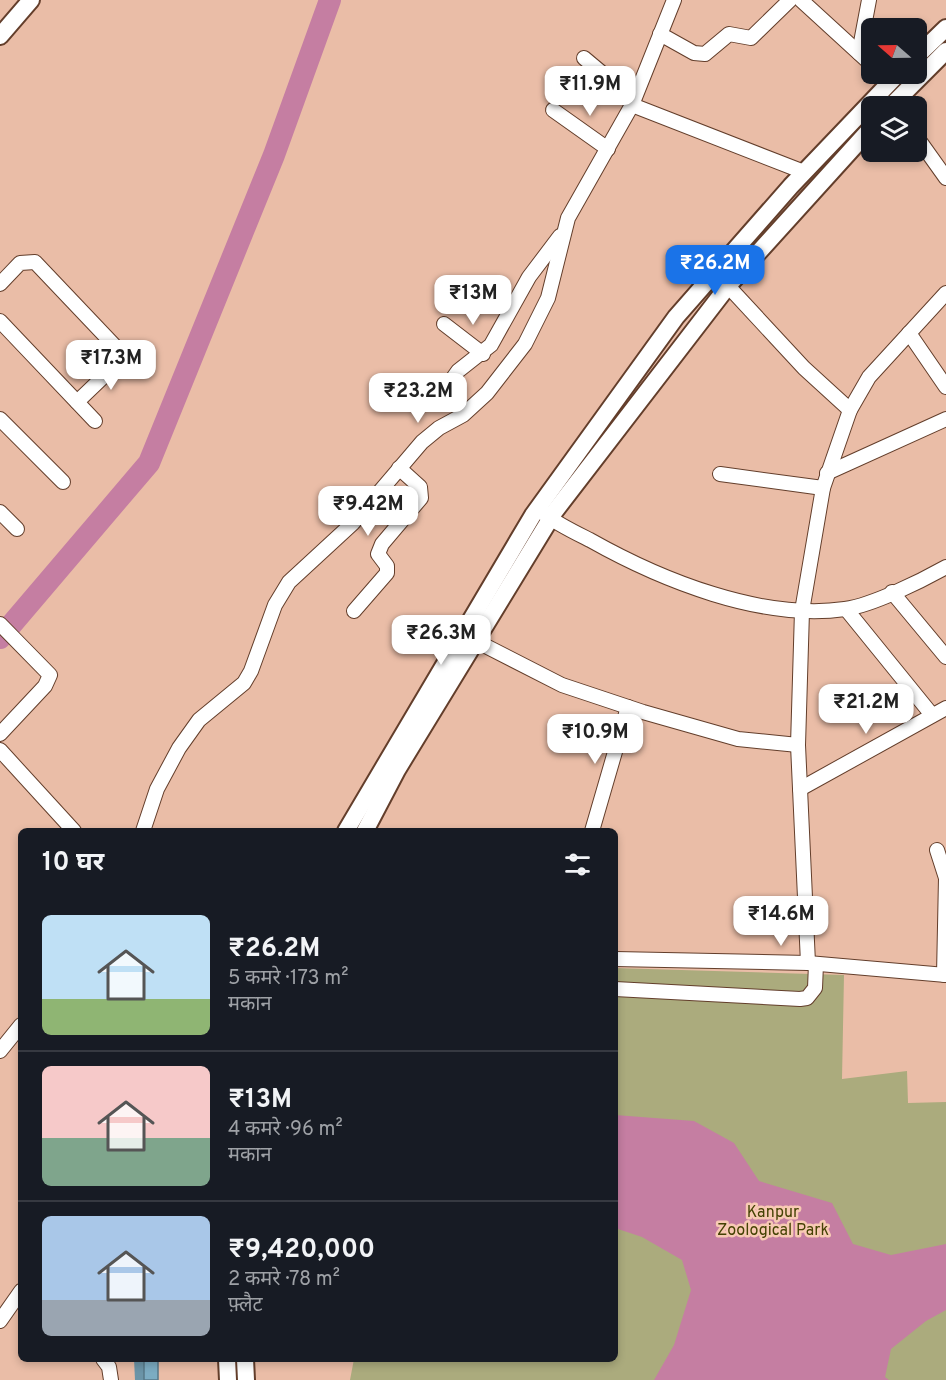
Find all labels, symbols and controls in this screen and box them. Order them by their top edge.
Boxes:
north arrow [861,18,927,84]
map controls [861,18,927,162]
pin: ₹11.9M [541,66,639,117]
text: ₹11.9M [559,72,621,98]
button: layers [861,96,927,162]
pin: ₹26.2M [666,245,764,296]
text: ₹26.2M [680,251,750,277]
pin: ₹13M [437,275,509,326]
text: ₹13M [448,281,498,307]
pin: ₹17.3M [62,340,160,391]
text: ₹17.3M [80,346,142,372]
pin: ₹23.2M [369,373,467,424]
text: ₹23.2M [383,379,453,405]
pin: ₹9.42M [319,486,417,537]
text: ₹9.42M [332,492,404,518]
pin: ₹26.3M [392,615,490,666]
text: ₹26.3M [406,621,476,647]
pin: ₹21.2M [817,684,915,735]
text: ₹21.2M [833,690,899,716]
pin: ₹10.9M [546,714,644,765]
text: ₹10.9M [561,720,629,746]
text: 10 घर [42,847,104,880]
icon: filters [561,848,594,881]
pin: ₹14.6M [732,896,830,947]
text: ₹14.6M [747,902,815,928]
text: ₹26.2M [228,933,320,966]
icon: home [90,939,162,1011]
text: 5 कमरे · 173 m² [228,966,348,992]
text: मकान [228,992,272,1018]
text: ₹13M [228,1084,292,1117]
icon: home [90,1090,162,1162]
text: 4 कमरे · 96 m² [228,1117,343,1143]
text: मकान [228,1143,272,1169]
park label: Kanpur Zoological Park [717,1203,829,1241]
text: ₹9,420,000 [228,1234,375,1267]
icon: home [90,1240,162,1312]
text: 2 कमरे · 78 m² [228,1267,340,1293]
text: फ़्लैट [228,1293,263,1319]

